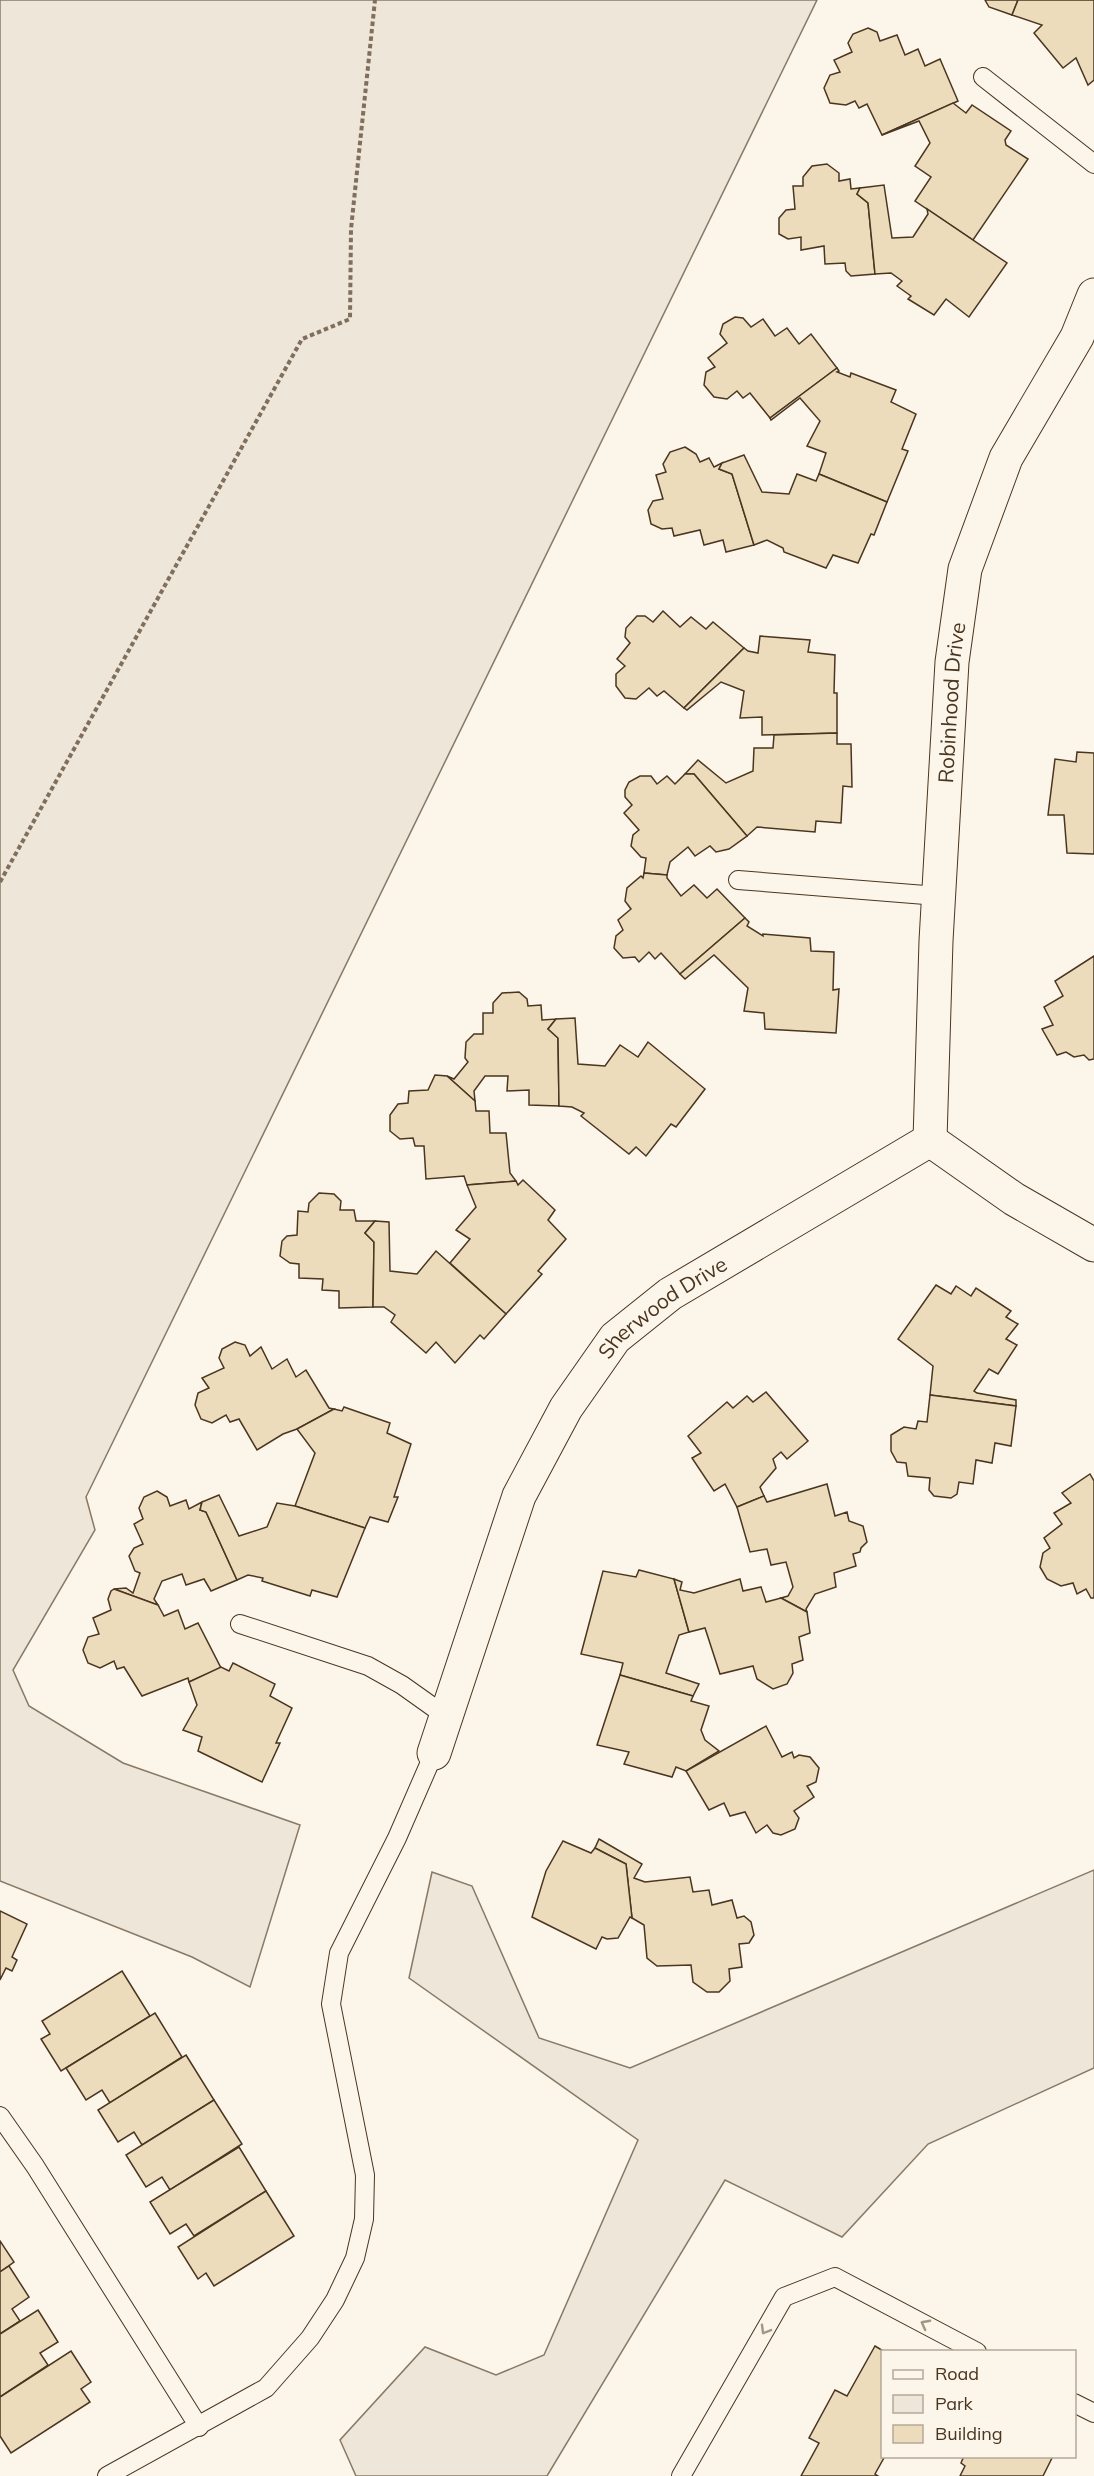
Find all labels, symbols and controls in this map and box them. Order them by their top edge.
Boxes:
street label: Robinhood Drive [932,620,970,784]
street label: Sherwood Drive [592,1250,731,1363]
one-way arrow [920,2320,931,2332]
one-way arrow [760,2324,772,2335]
legend [881,2350,1076,2458]
text: Road [935,2362,979,2385]
text: Park [935,2392,974,2415]
text: Building [935,2422,1003,2445]

